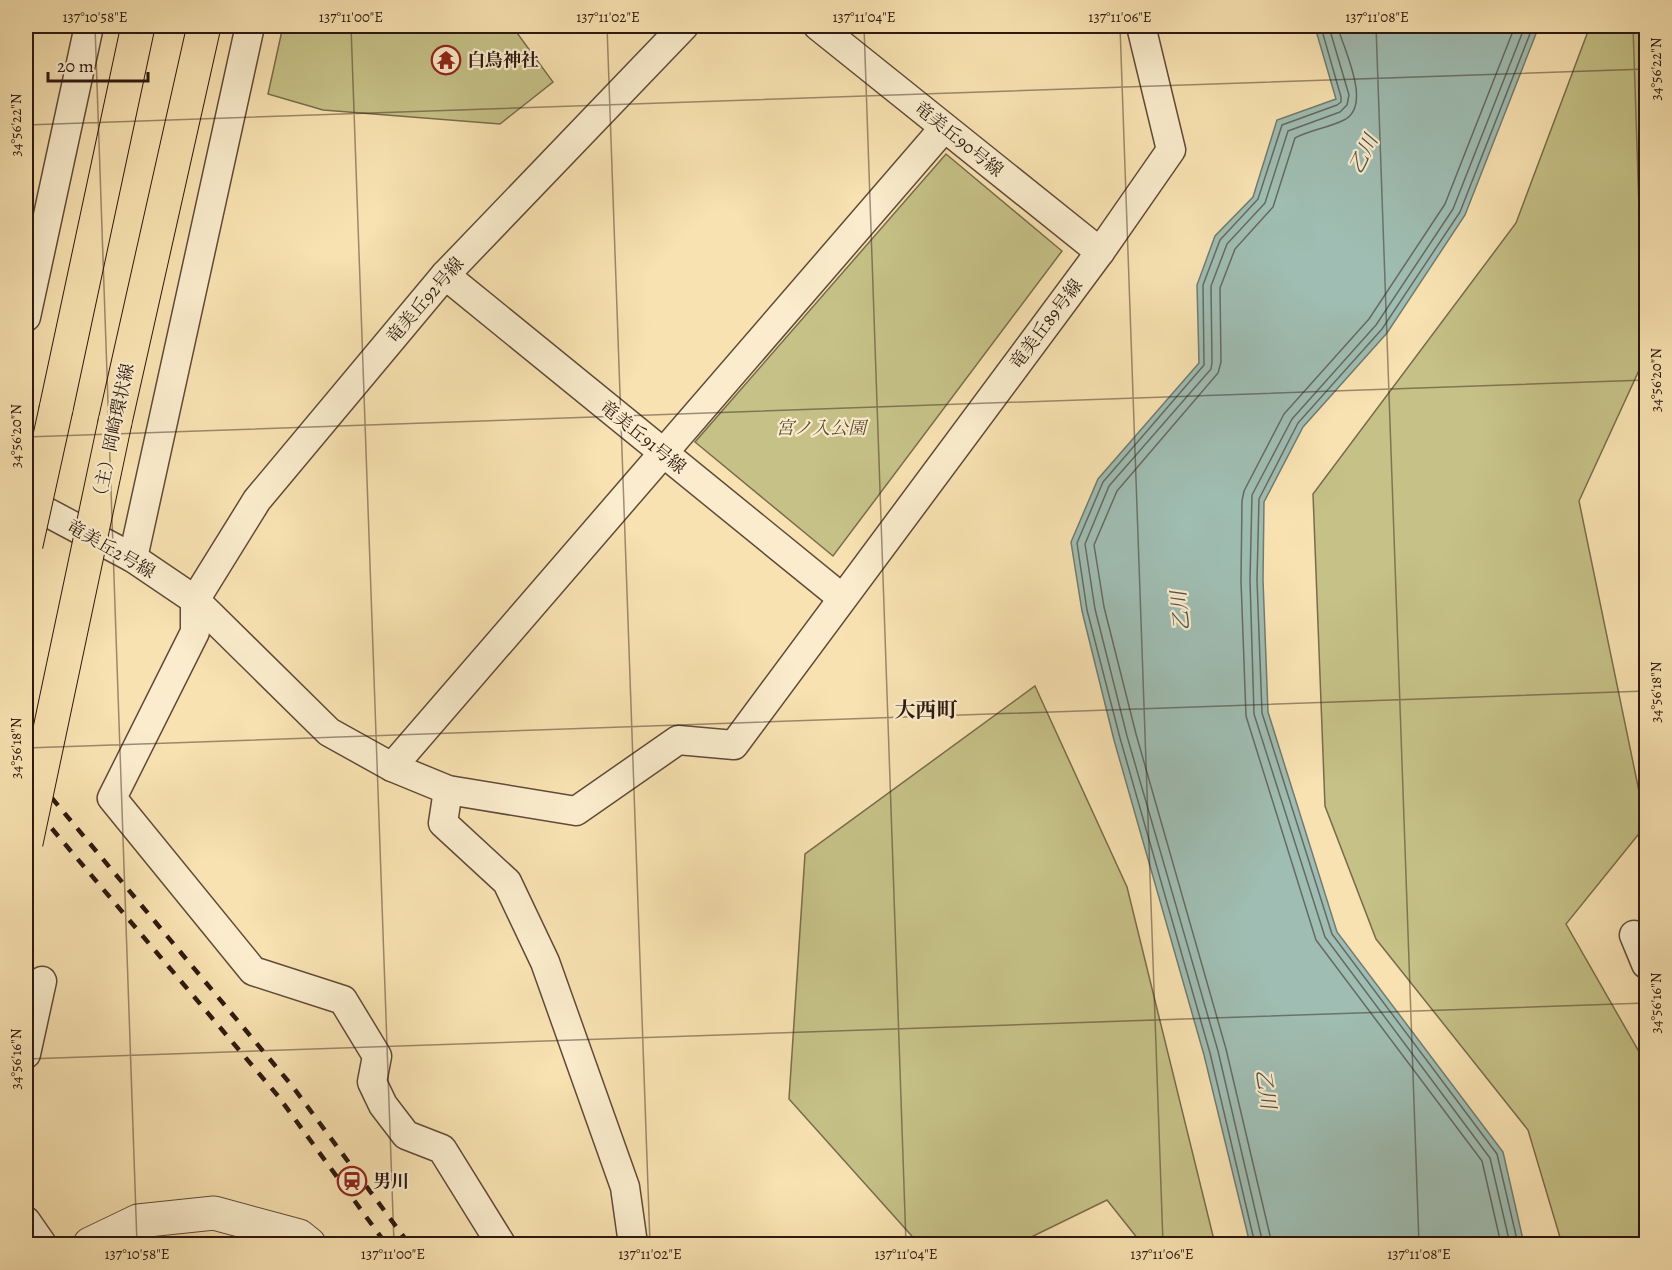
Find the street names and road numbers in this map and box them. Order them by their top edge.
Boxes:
street label: 竜美丘90号線 [910,96,1008,182]
street label: 竜美丘92号線 [381,252,469,348]
street label: 竜美丘89号線 [1004,274,1088,374]
street label: （主）岡崎環状線 [86,361,140,507]
street label: 竜美丘91号線 [595,395,691,479]
street label: 竜美丘2号線 [62,514,160,584]

